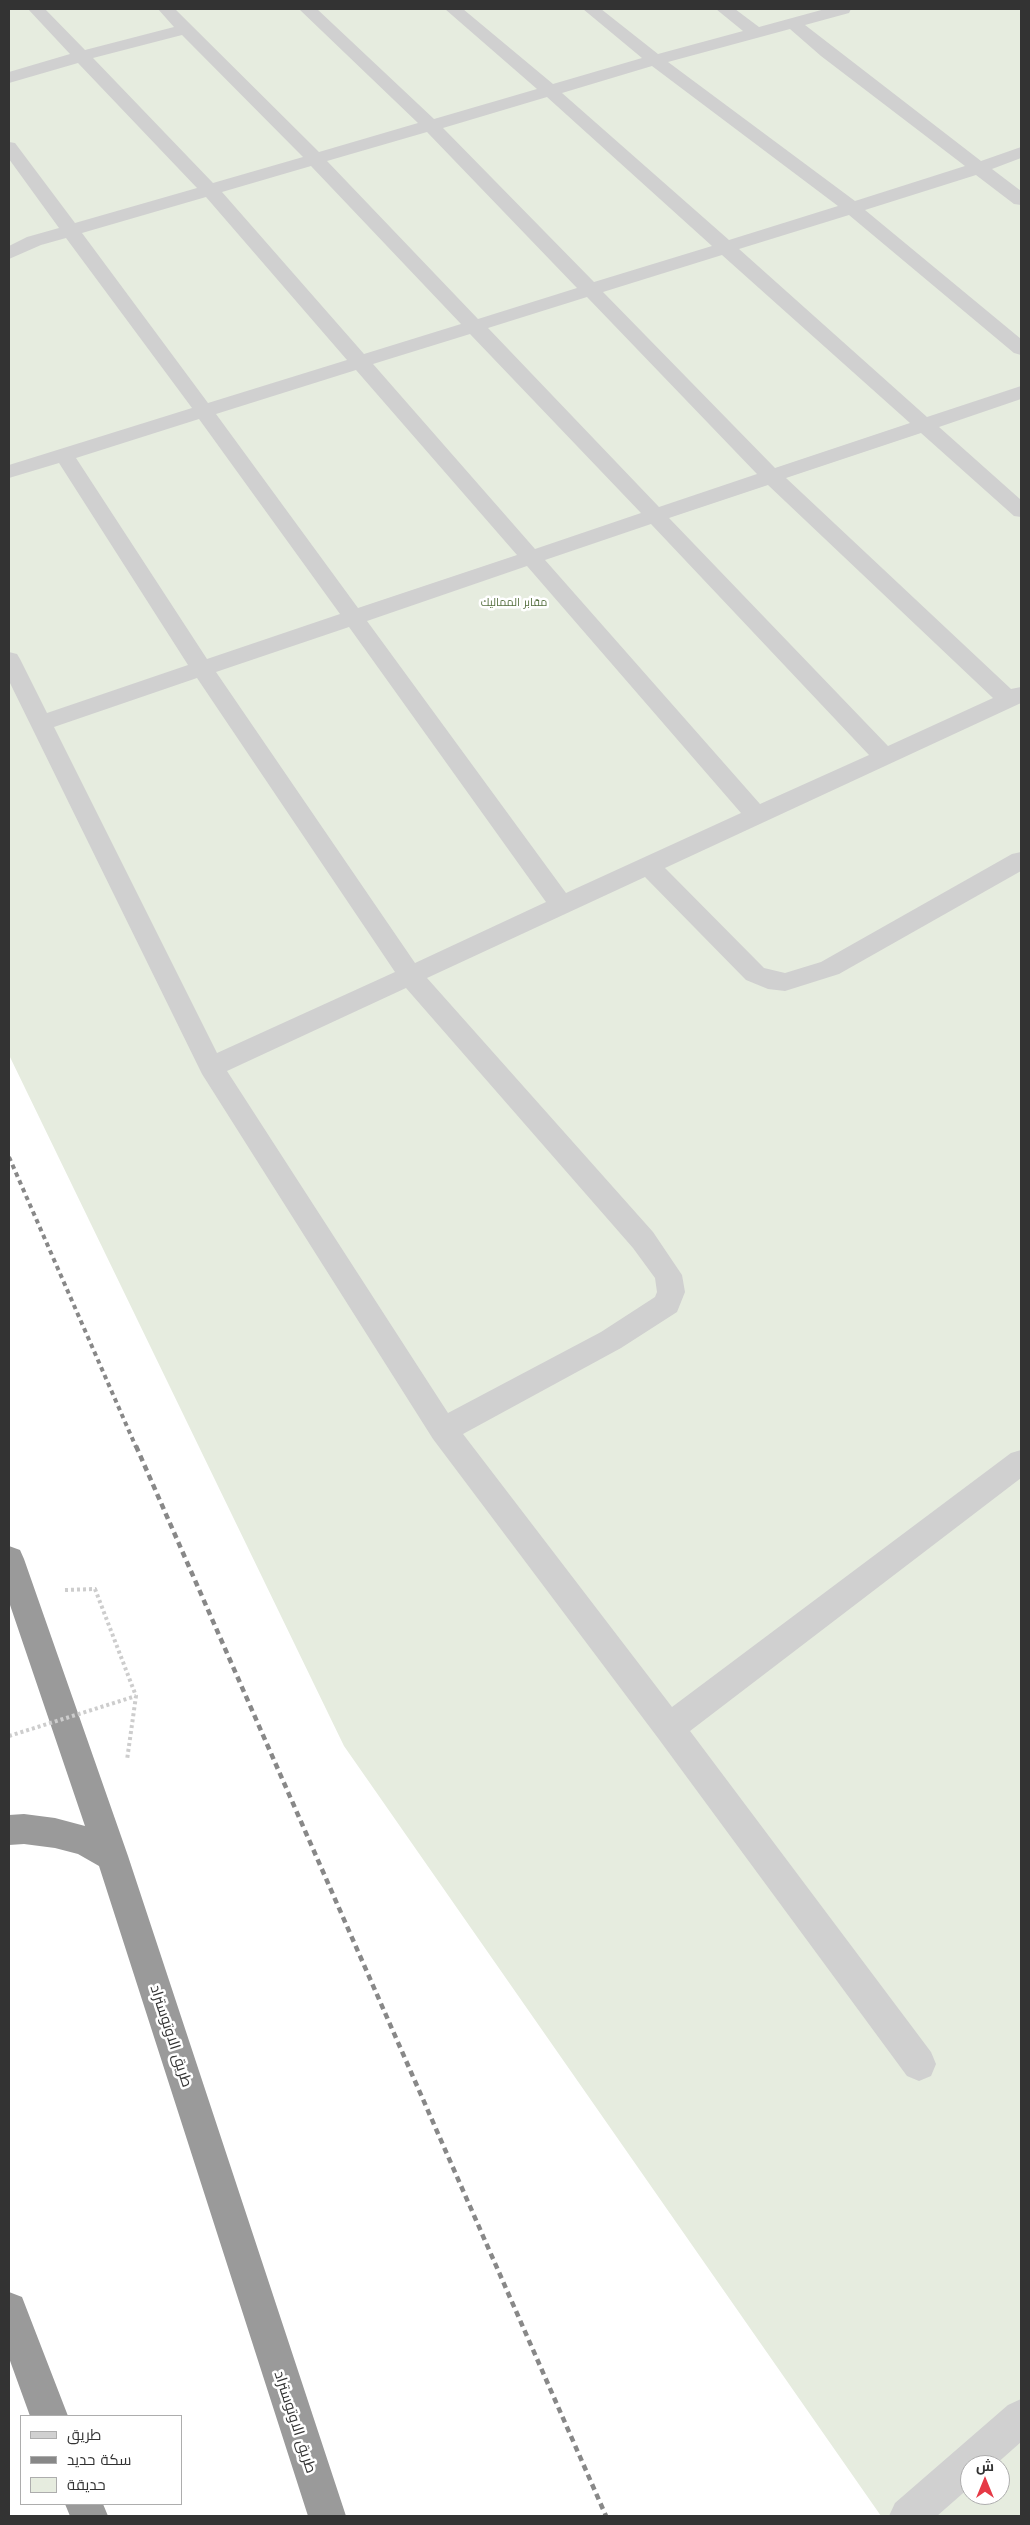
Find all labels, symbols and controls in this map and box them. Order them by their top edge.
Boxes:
park label: مقابر المماليك [481,596,547,610]
street label: طريق الاوتوستراد [146,1983,196,2089]
street label: طريق الاوتوستراد [270,2369,320,2475]
legend [20,2415,182,2505]
text: طريق [67,2426,101,2444]
text: سكة حديد [67,2451,131,2469]
north arrow [960,2455,1010,2505]
text: ش [976,2458,994,2474]
text: حديقة [67,2476,106,2494]

